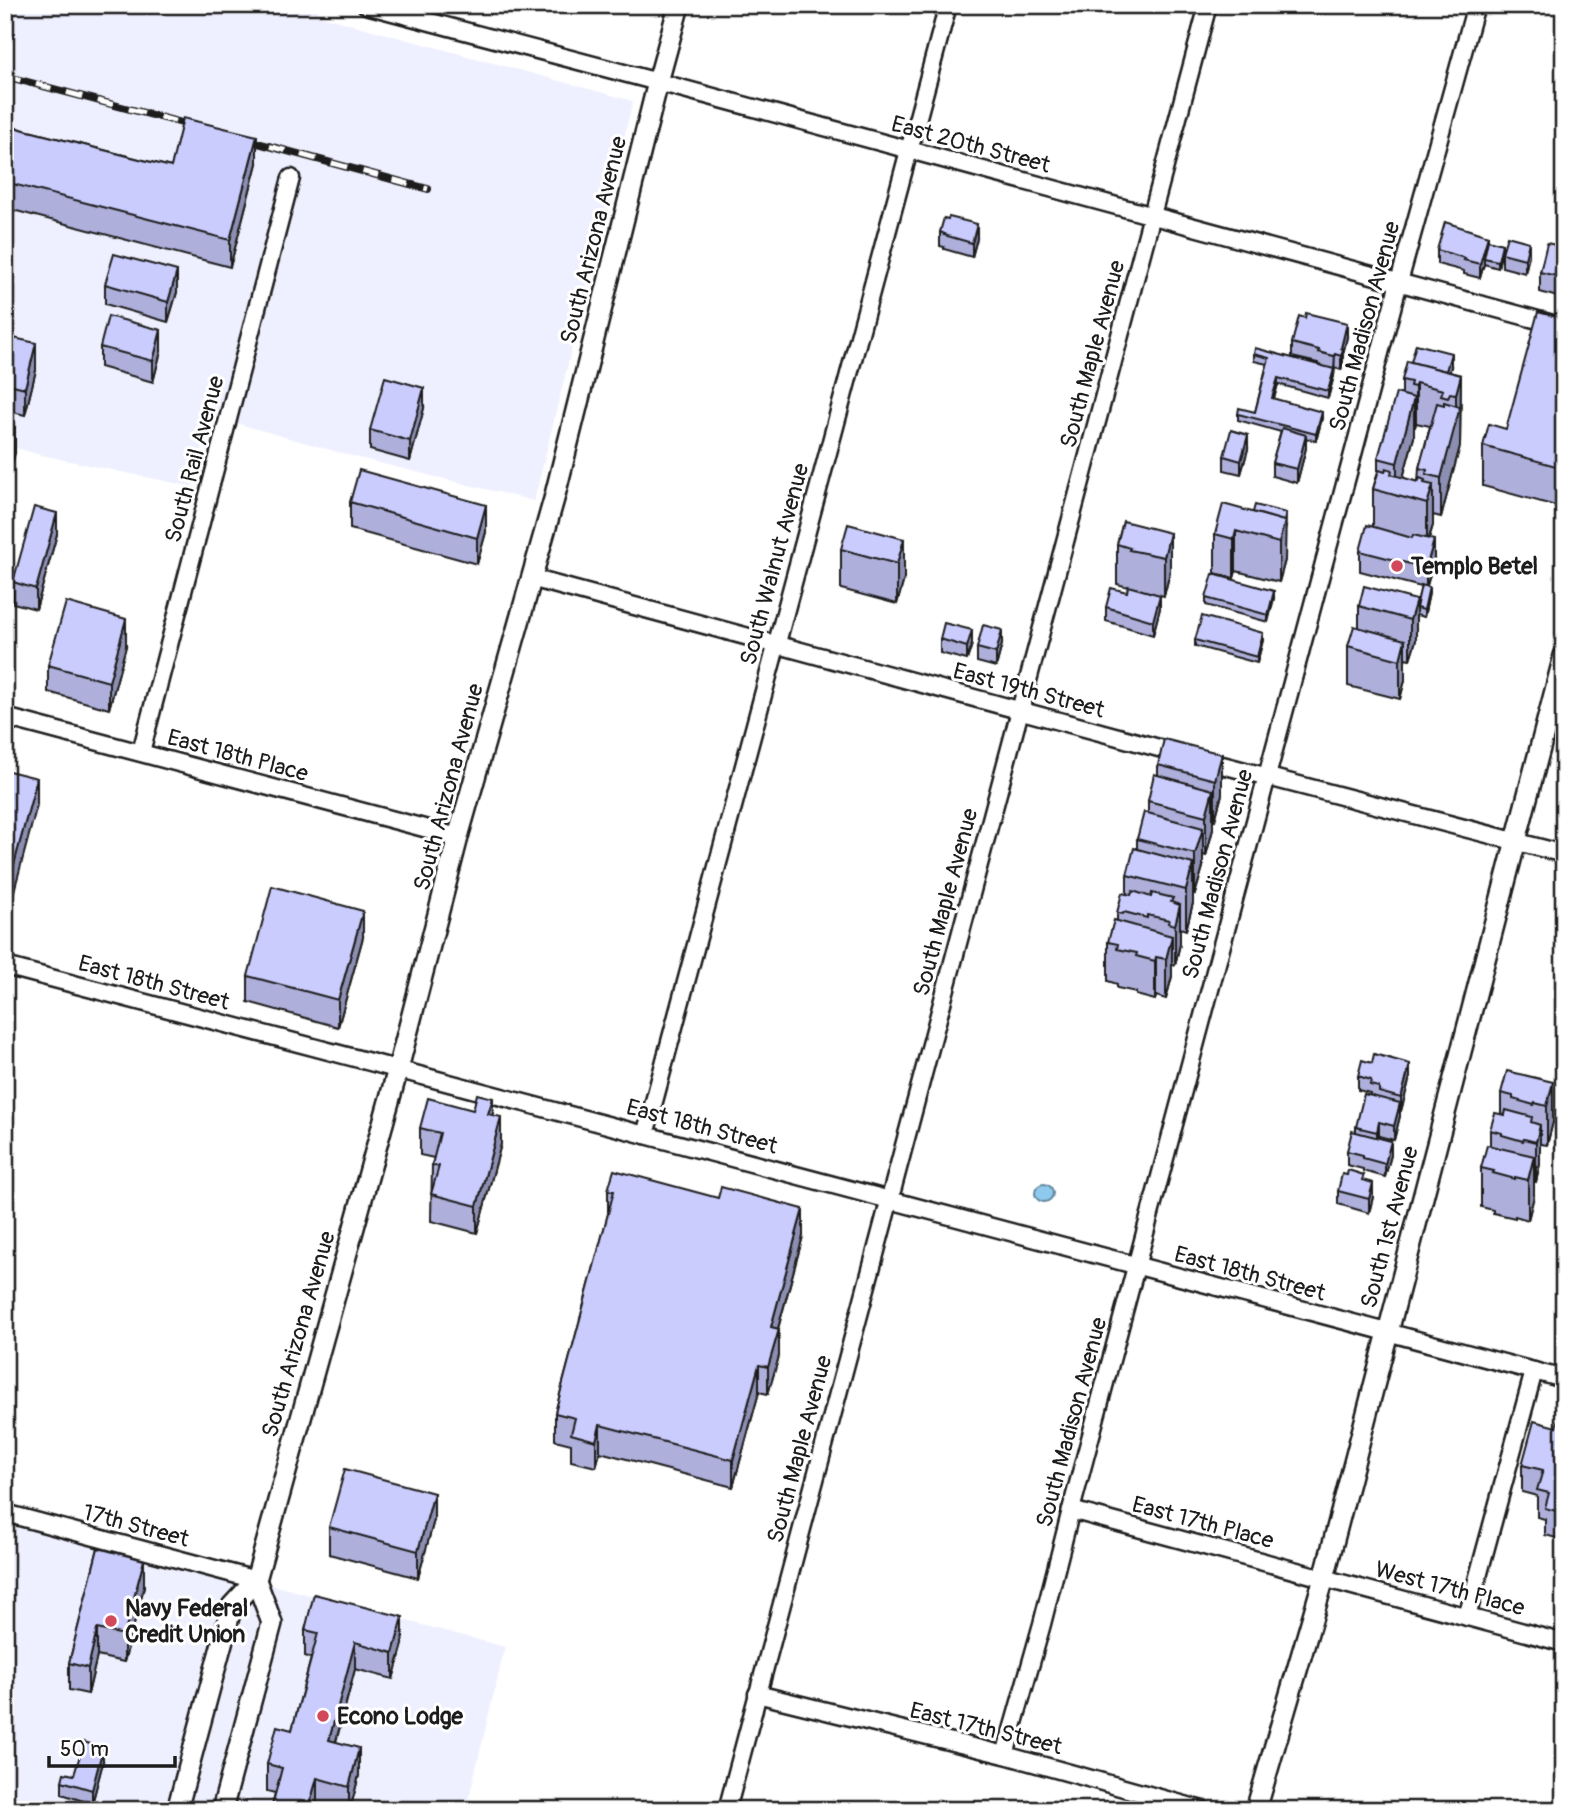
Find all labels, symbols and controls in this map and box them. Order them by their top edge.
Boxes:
street label: East 20th Street [888,109,1054,180]
street label: South Arizona Avenue [554,133,633,347]
street label: South Madison Avenue [1323,217,1407,434]
street label: South Maple Avenue [1054,257,1132,451]
street label: South Rail Avenue [158,372,231,546]
street label: South Walnut Avenue [734,459,816,668]
place label: Templo Betel [1410,552,1538,581]
marker: Templo Betel [1389,558,1405,574]
street label: East 19th Street [950,656,1108,725]
street label: South Arizona Avenue [407,680,490,894]
street label: East 18th Place [164,723,312,788]
street label: South Madison Avenue [1176,765,1260,982]
street label: South Maple Avenue [907,805,985,999]
street label: East 18th Street [75,948,233,1017]
street label: East 18th Street [623,1092,781,1161]
street label: South 1st Avenue [1354,1142,1425,1311]
street label: South Arizona Avenue [255,1227,342,1441]
street label: East 18th Street [1171,1239,1329,1308]
street label: South Madison Avenue [1030,1313,1114,1530]
street label: South Maple Avenue [761,1352,839,1546]
street label: East 17th Place [1129,1490,1277,1555]
street label: 17th Street [80,1497,193,1554]
street label: West 17th Place [1372,1555,1528,1623]
place label: Navy Federal Credit Union [125,1594,248,1649]
marker: Navy Federal Credit Union [103,1613,119,1629]
street label: East 17th Street [907,1696,1066,1762]
place label: Econo Lodge [337,1702,464,1731]
marker: Econo Lodge [315,1708,331,1724]
scale bar [49,1724,175,1768]
text: 50 m [60,1736,109,1763]

